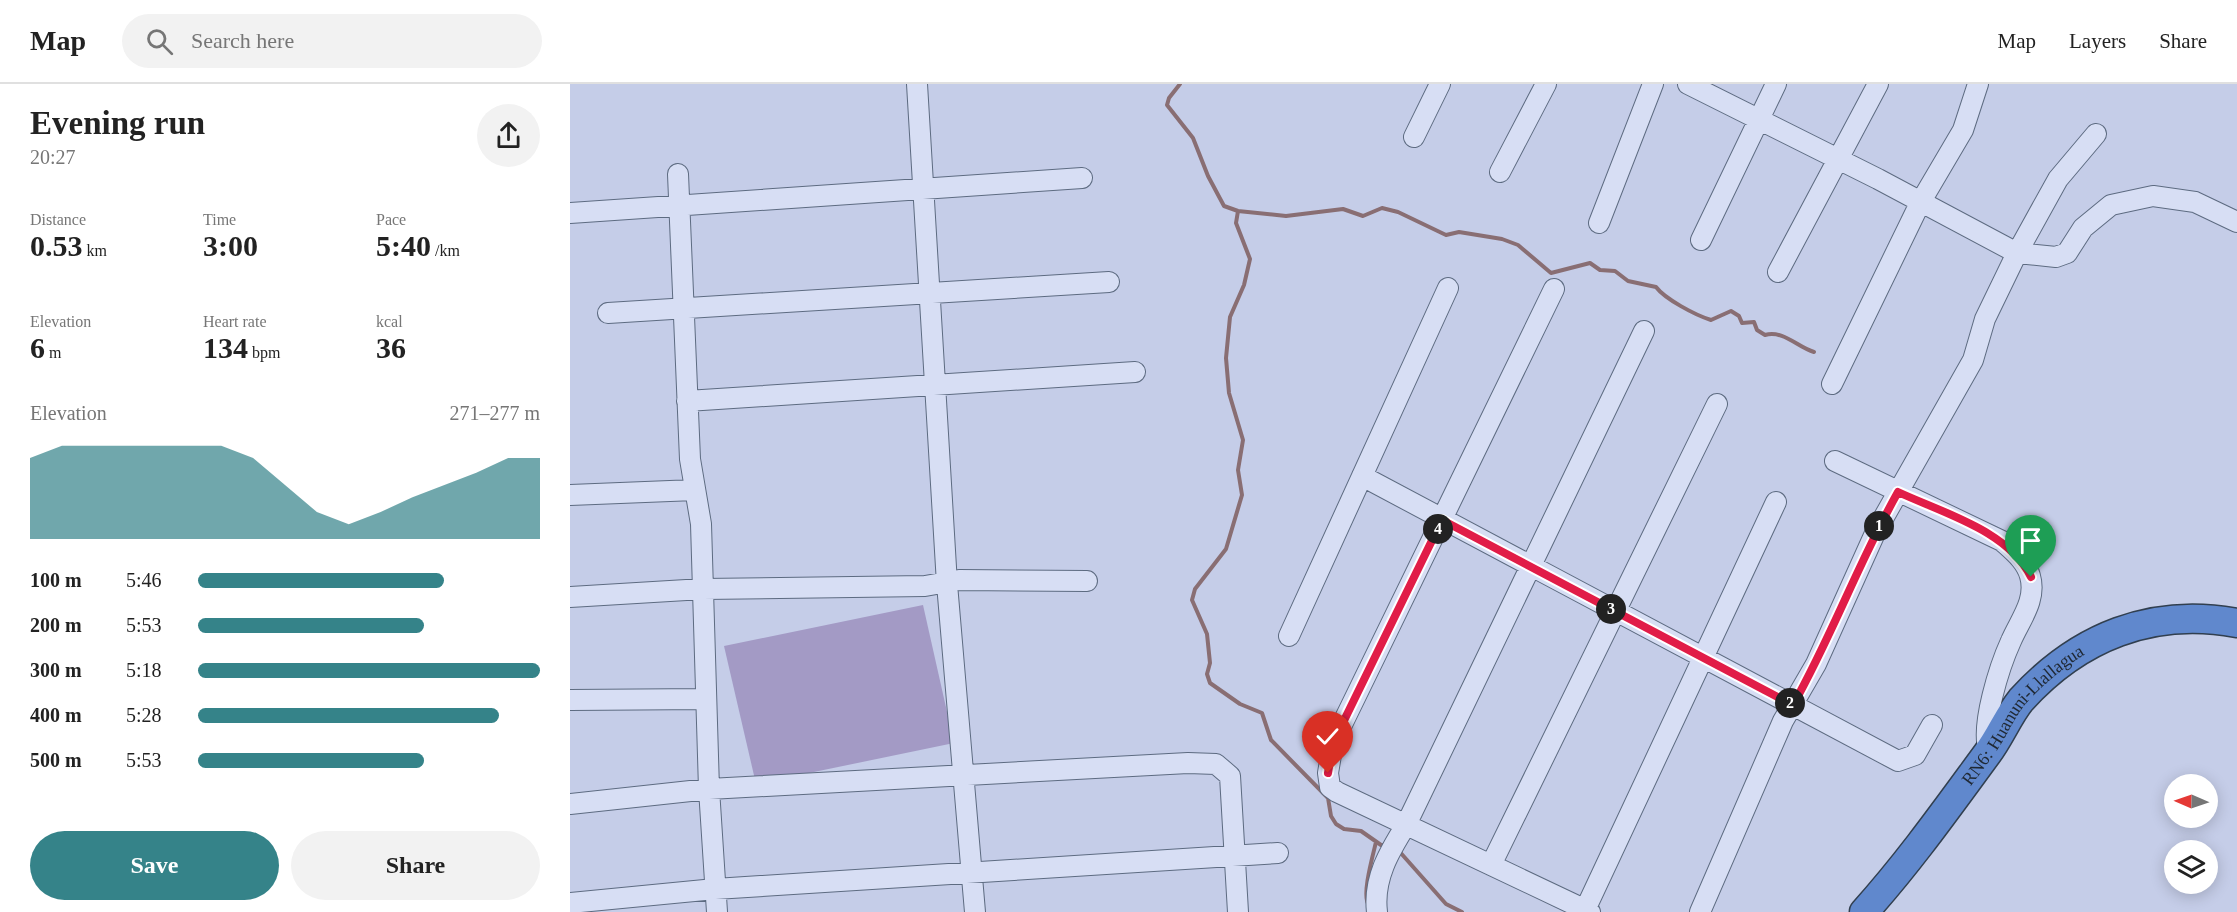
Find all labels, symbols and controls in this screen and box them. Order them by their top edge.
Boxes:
search box [122,14,542,68]
text: Map [30,25,86,56]
icon: search [143,25,176,58]
text: Search here [191,28,294,53]
text: Map [1998,29,2036,53]
text: Layers [2069,29,2126,53]
text: Share [2159,29,2207,53]
button: share [477,104,540,167]
text: Evening run [30,105,205,141]
text: 20:27 [30,146,76,168]
text: Distance [30,211,86,228]
text: Time [203,211,236,228]
text: Pace [376,211,406,228]
text: 0.53 [30,229,83,262]
text: 3:00 [203,229,258,262]
text: 5:40 [376,229,431,262]
text: km [83,242,107,259]
text: /km [431,242,460,259]
text: Elevation [30,313,91,330]
text: Heart rate [203,313,267,330]
text: kcal [376,313,403,330]
text: 6 [30,331,45,364]
text: 134 [203,331,248,364]
text: 36 [376,331,406,364]
text: m [45,344,61,361]
text: bpm [248,344,280,361]
text: Elevation [30,402,107,424]
text: 271–277 m [449,402,540,424]
pin: 1 [1864,511,1894,541]
pin: 4 [1423,514,1453,544]
pin [2005,515,2056,577]
text: 1 [1875,517,1883,534]
text: 4 [1434,520,1442,537]
icon: arrive [2014,524,2047,557]
text: 100 m [30,569,82,591]
text: 5:46 [126,569,162,591]
pin: 3 [1596,594,1626,624]
text: 3 [1607,600,1615,617]
text: 200 m [30,614,82,636]
text: 5:53 [126,614,162,636]
street label: RN6: Huanuni-Llallagua [1958,641,2087,789]
text: 300 m [30,659,82,681]
text: 5:18 [126,659,162,681]
pin: 2 [1775,688,1805,718]
text: 2 [1786,694,1794,711]
text: 400 m [30,704,82,726]
text: 5:28 [126,704,162,726]
pin [1302,711,1353,773]
icon: check [1311,720,1344,753]
text: 500 m [30,749,82,771]
text: 5:53 [126,749,162,771]
north arrow [2164,774,2218,828]
map controls [2164,774,2218,894]
button: Save [30,831,279,900]
button: Share [291,831,540,900]
button: layers [2164,840,2218,894]

